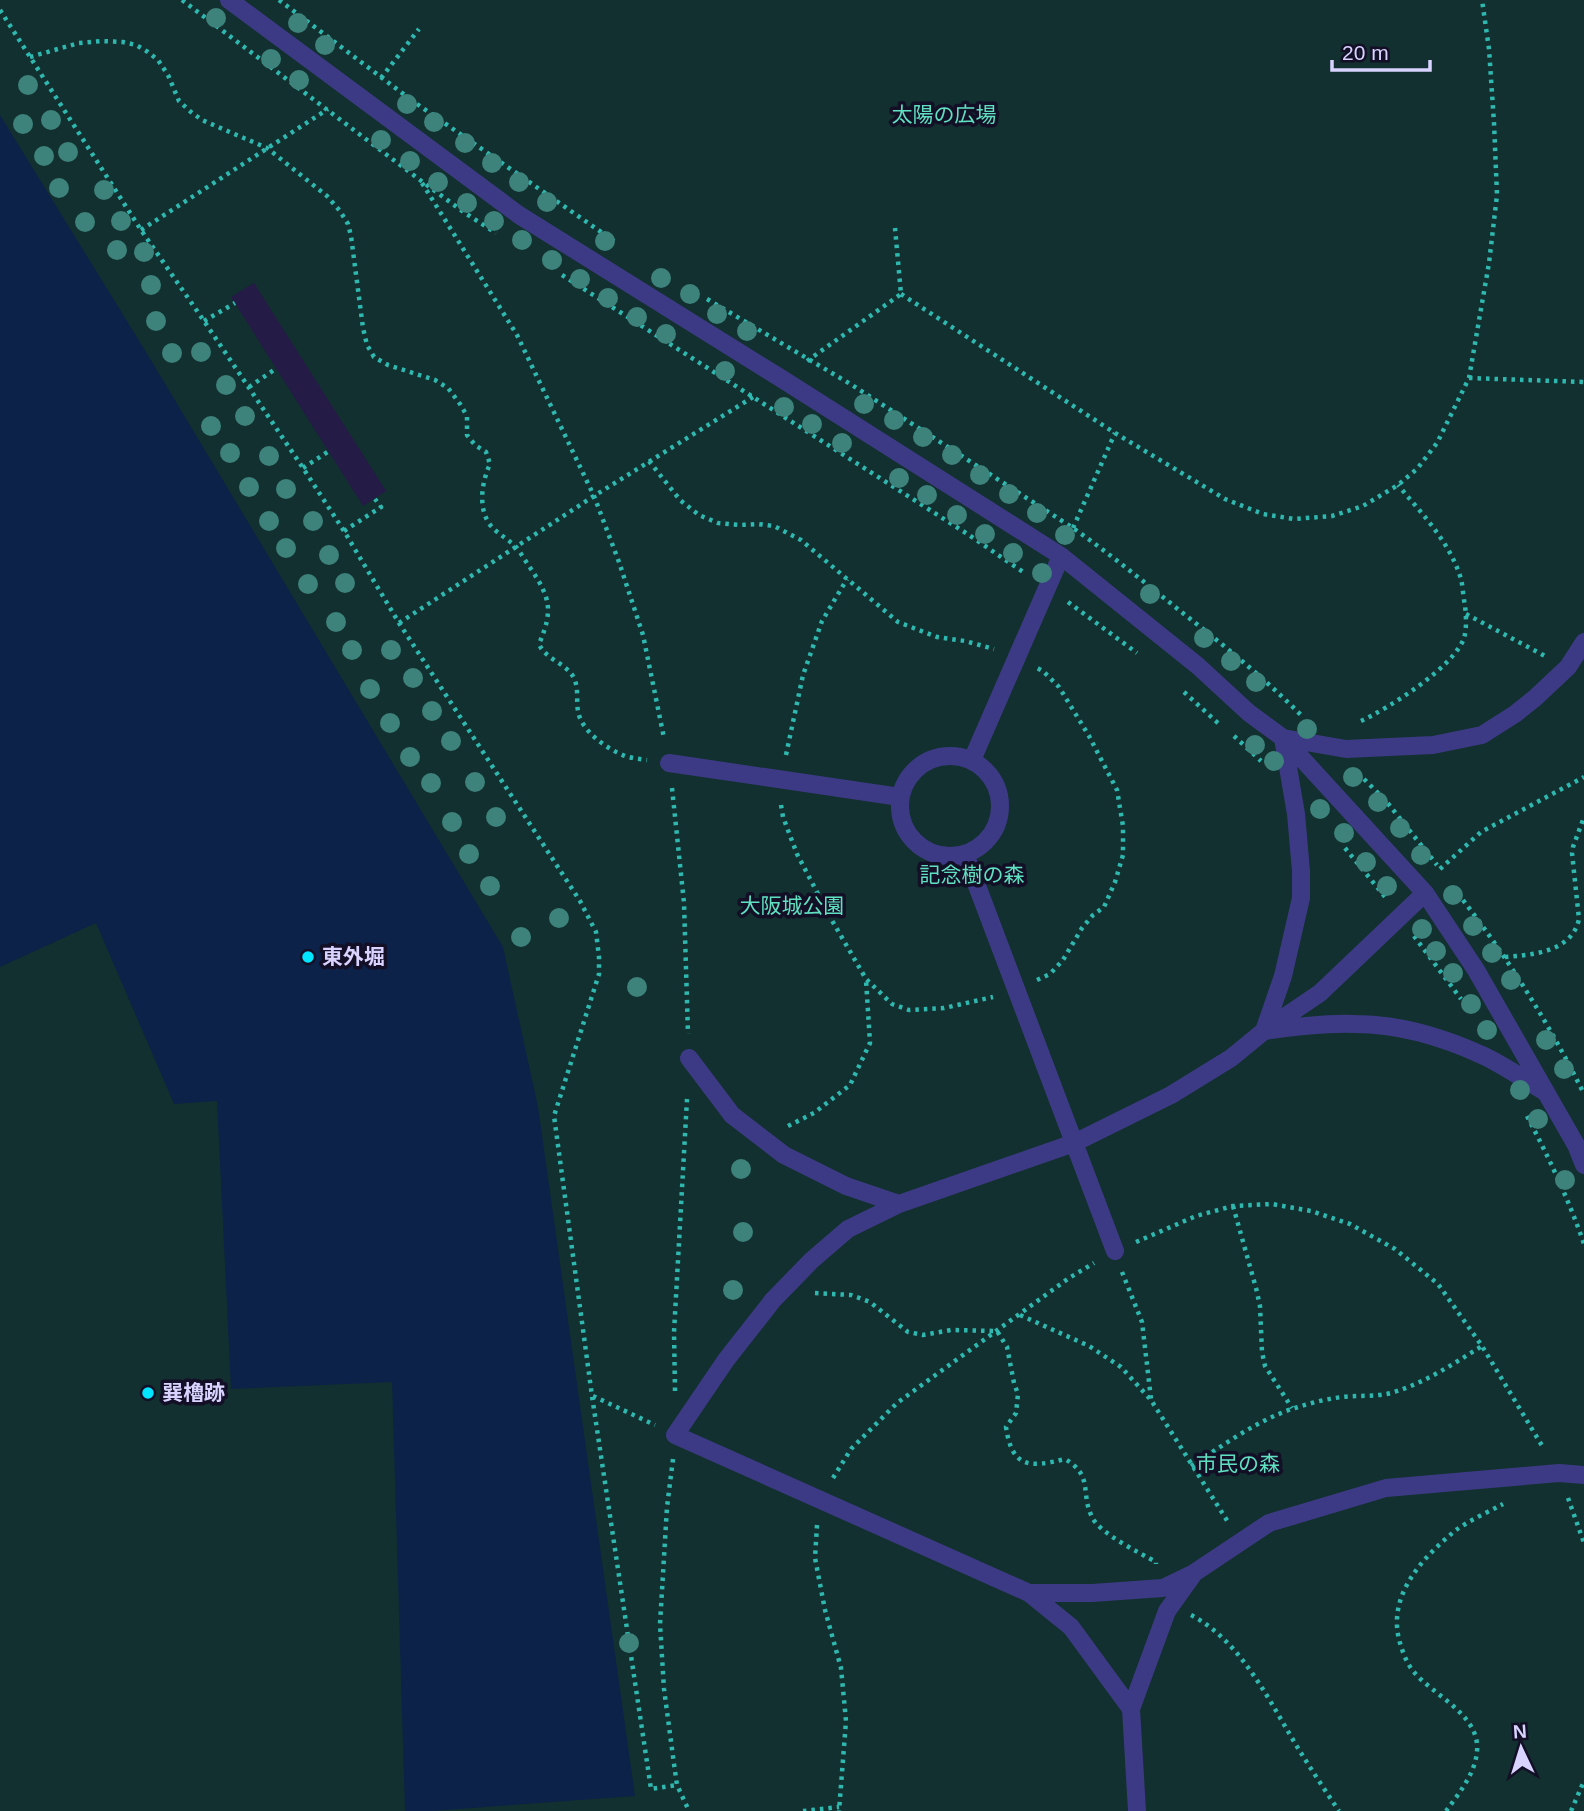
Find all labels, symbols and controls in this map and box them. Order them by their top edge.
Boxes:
scale bar [1332,28,1430,72]
text: 20 m [1342,41,1389,64]
park label: 太陽の広場 [892,103,997,126]
park label: 記念樹の森 [920,863,1025,886]
park label: 大阪城公園 [740,894,845,917]
place label: 東外堀 [322,945,385,968]
marker: 東外堀 [300,949,316,965]
place label: 巽櫓跡 [162,1381,225,1404]
marker: 巽櫓跡 [140,1385,156,1401]
park label: 市民の森 [1196,1452,1280,1475]
north arrow [1486,1713,1556,1783]
text: N [1512,1721,1527,1742]

